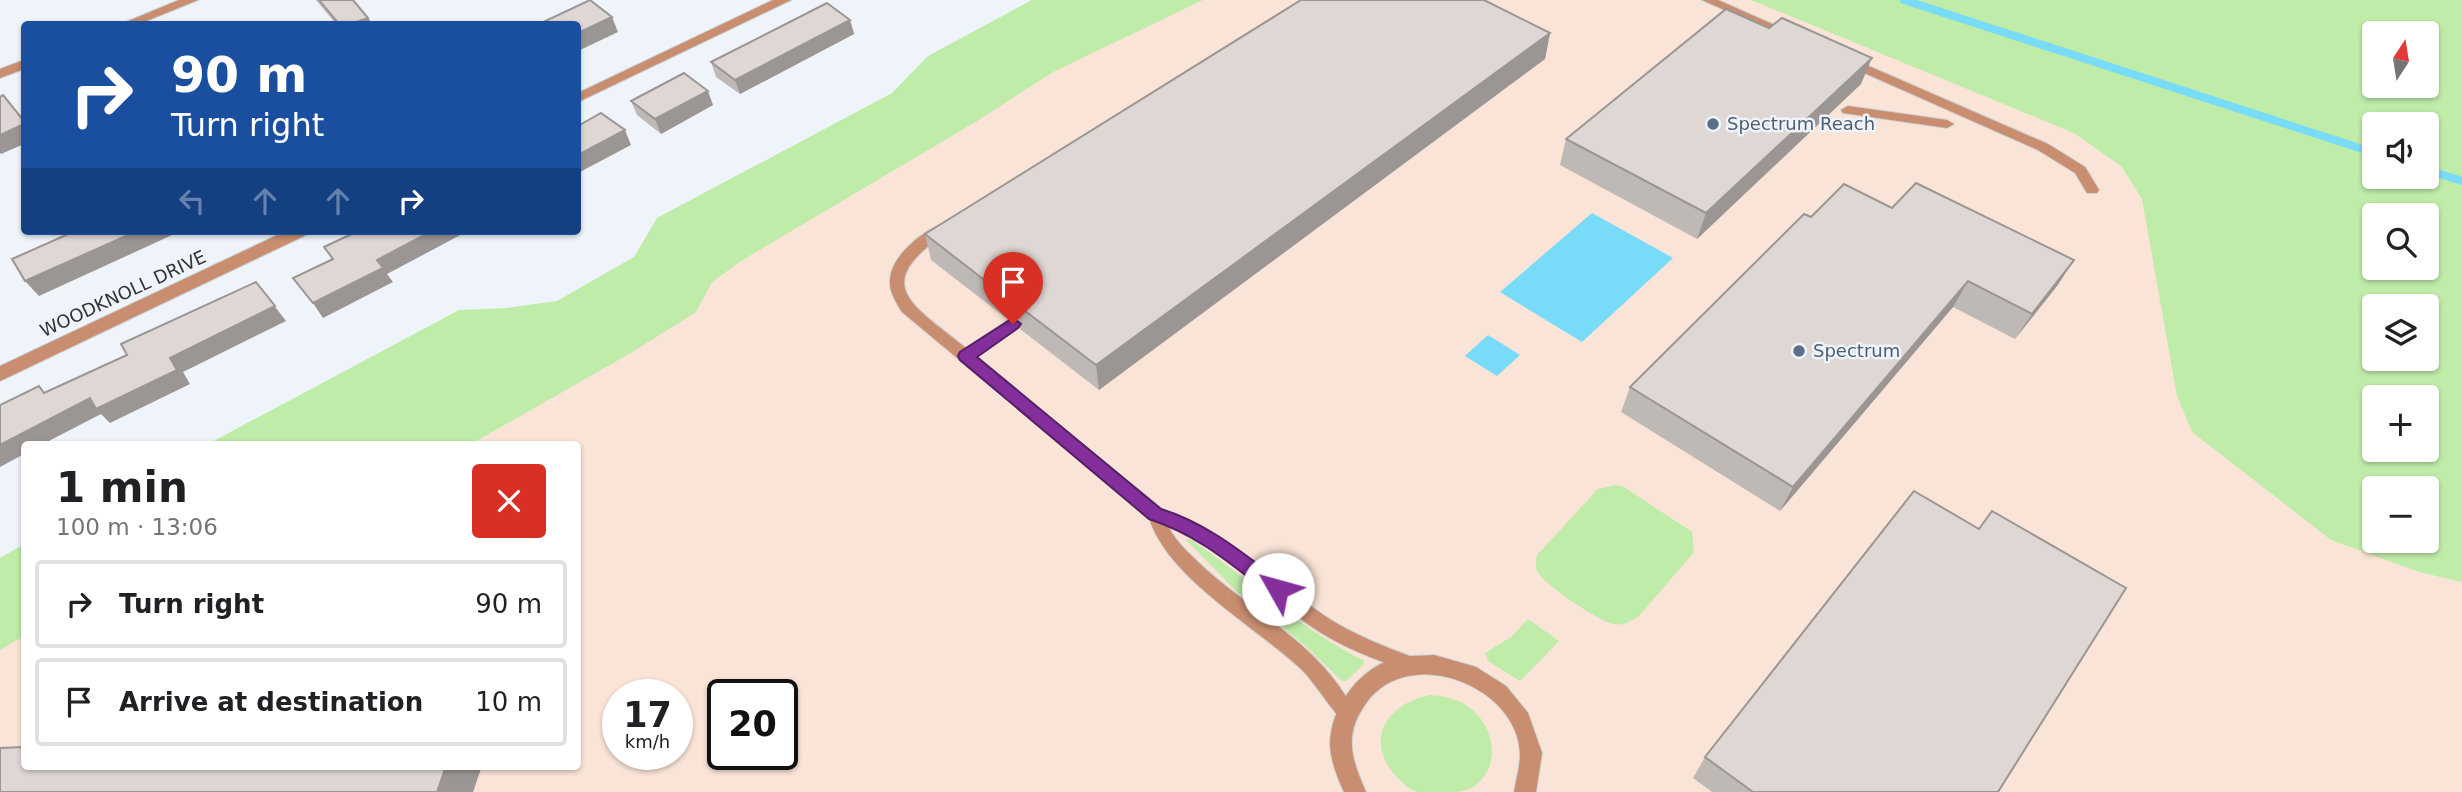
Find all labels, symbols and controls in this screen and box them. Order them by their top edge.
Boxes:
north arrow [2362,21,2440,98]
map controls [2362,21,2439,553]
text: 90 m [171,47,307,104]
icon: right [56,49,147,140]
text: Turn right [171,106,324,144]
button: sound [2362,112,2439,189]
place label: Spectrum Reach [1727,113,1875,134]
marker: Spectrum Reach [1705,116,1721,132]
icon: left [173,182,211,220]
icon: ahead [246,182,284,220]
icon: ahead [319,182,357,220]
icon: right [392,182,430,220]
button: search [2362,203,2439,280]
street label: WOODKNOLL DRIVE [37,246,209,341]
pin [983,252,1043,324]
icon: arrive [994,263,1032,301]
button: layers [2362,294,2439,371]
place label: Spectrum [1813,340,1900,361]
marker: Spectrum [1791,343,1807,359]
button: + [2362,385,2439,462]
text: 1 min [56,463,188,512]
button: close [472,464,546,538]
button: − [2362,476,2439,553]
text: 100 m · 13:06 [56,514,218,540]
position arrow [1241,552,1315,626]
icon: right [60,585,98,623]
text: Turn right [119,589,264,619]
text: 90 m [475,589,542,619]
speed limit sign: 20 [707,679,798,770]
icon: arrive [60,683,98,721]
text: Arrive at destination [119,687,423,717]
text: 10 m [475,687,542,717]
text: 17 [623,695,672,735]
text: km/h [625,731,670,752]

